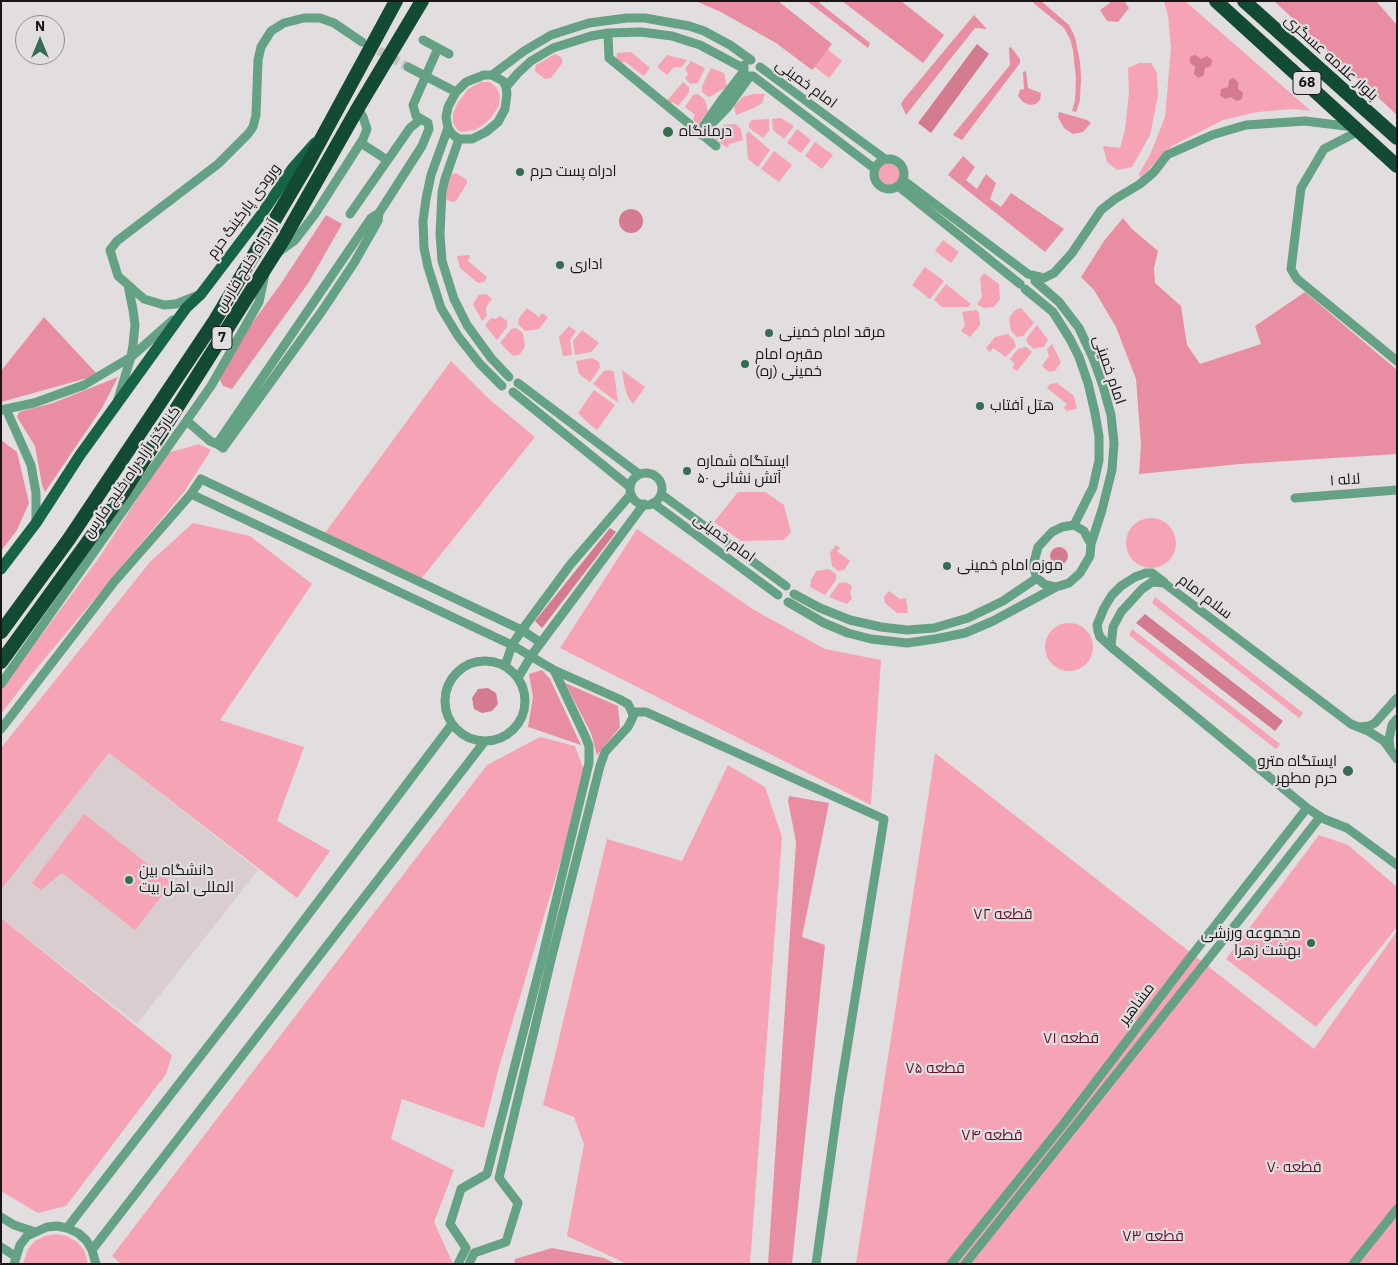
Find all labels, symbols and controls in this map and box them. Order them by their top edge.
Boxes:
street label: بلوار علامه عسگری [1280,11,1382,105]
north arrow [15,15,65,65]
text: N [35,17,45,35]
street label: امام خمینی [772,56,840,112]
road number: 68 [1293,72,1321,95]
place label: درمانگاه [679,123,732,141]
marker: درمانگاه [661,125,675,139]
street label: ورودی پارکینگ حرم [203,160,285,262]
place label: ادراه پست حرم [530,163,616,181]
marker: ادراه پست حرم [514,166,526,178]
street label: آزادراه خلیج فارس [211,217,283,315]
place label: اداری [570,256,603,274]
marker: اداری [554,259,566,271]
place label: مرقد امام خمینی [779,324,885,342]
road number: 7 [212,326,232,349]
marker: مرقد امام خمینی [763,327,775,339]
street label: امام خمینی [1089,333,1129,407]
place label: مقبره امام خمینی (ره) [755,346,823,381]
marker: مقبره امام خمینی (ره) [739,358,751,370]
place label: هتل آفتاب [990,397,1054,415]
marker: هتل آفتاب [974,400,986,412]
street label: کنارگذر آزاد راه خلیج فارس [80,403,184,541]
place label: ایستگاه شماره ۵۰ آتش نشانی [697,453,789,488]
marker: ایستگاه شماره ۵۰ آتش نشانی [681,465,693,477]
street label: لاله ۱ [1329,470,1361,490]
street label: امام خمینی [690,510,758,566]
place label: موزه امام خمینی [957,557,1063,575]
marker: موزه امام خمینی [941,560,953,572]
street label: سلام امام [1174,571,1236,623]
place label: ایستگاه مترو حرم مطهر [1258,753,1337,788]
marker: ایستگاه مترو حرم مطهر [1341,764,1355,778]
place label: دانشگاه بین المللی اهل بیت [139,862,234,897]
marker: دانشگاه بین المللی اهل بیت [123,874,135,886]
park label: قطعه ۷۲ [973,906,1033,924]
place label: مجموعه ورزشی بهشت زهرا [1201,925,1301,960]
marker: مجموعه ورزشی بهشت زهرا [1305,937,1317,949]
street label: مشاهیر [1115,979,1159,1029]
park label: قطعه ۷۱ [1043,1030,1099,1048]
park label: قطعه ۷۵ [905,1060,965,1078]
park label: قطعه ۷۴ [961,1127,1023,1145]
park label: قطعه ۷۰ [1266,1159,1322,1177]
park label: قطعه ۷۳ [1122,1228,1184,1246]

